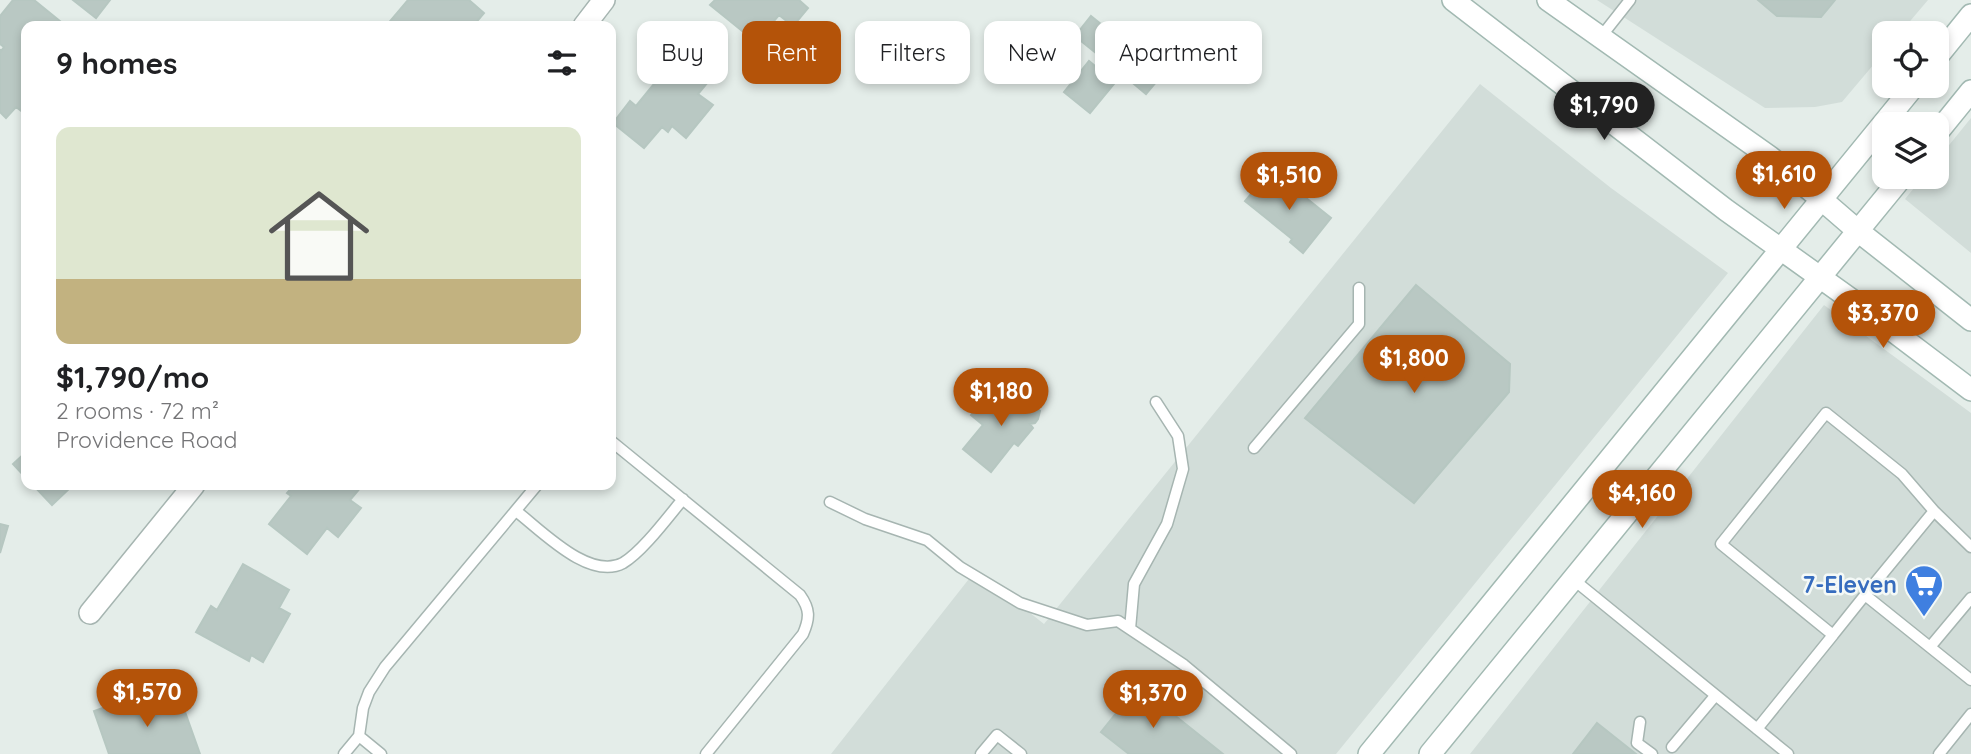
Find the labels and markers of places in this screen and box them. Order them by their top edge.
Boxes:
pin: $1,790 [1547,82,1661,142]
pin: $1,510 [1232,152,1346,212]
pin: $1,610 [1727,152,1841,211]
pin: $3,370 [1826,290,1940,350]
pin: $1,800 [1357,336,1471,395]
pin: $1,180 [944,368,1058,428]
pin: $4,160 [1585,470,1699,530]
supermarket icon: 7-Eleven [1903,563,1945,618]
place label: 7-Eleven [1803,570,1897,599]
pin: $1,570 [90,670,204,729]
pin: $1,370 [1096,670,1210,730]

